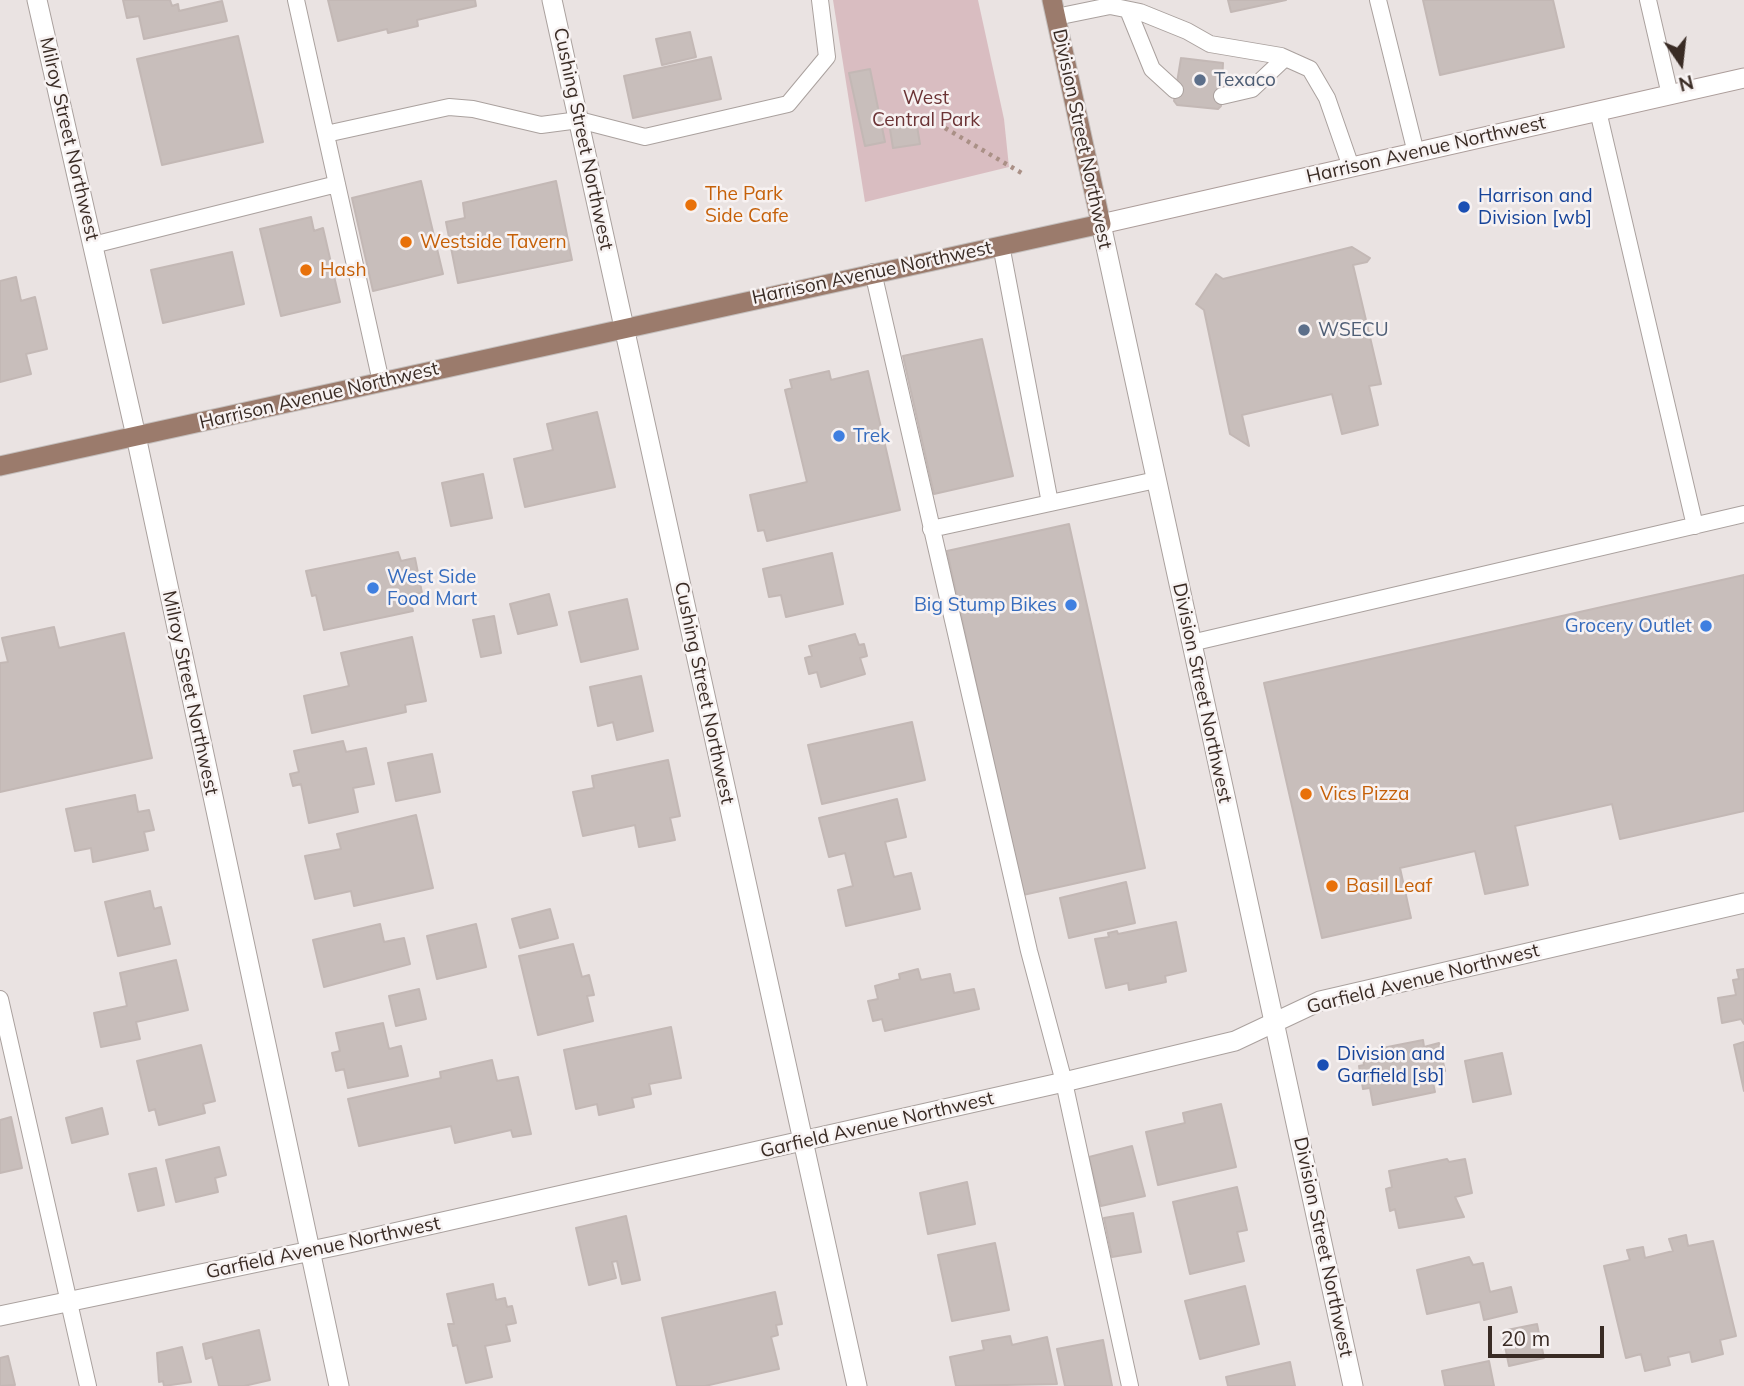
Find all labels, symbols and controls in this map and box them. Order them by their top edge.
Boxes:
street label: Cushing Street Northwest [548,26,618,252]
street label: Division Street Northwest [1048,27,1116,251]
north arrow [1646,28,1716,98]
street label: Milroy Street Northwest [34,35,104,243]
place label: Texaco [1214,69,1276,91]
text: N [1676,70,1696,97]
marker: Texaco [1192,72,1208,88]
park label: West Central Park [872,87,980,131]
street label: Harrison Avenue Northwest [1304,111,1548,189]
place label: The Park Side Cafe [705,183,789,227]
place label: Harrison and Division [wb] [1478,185,1593,229]
marker: The Park Side Cafe [683,197,699,213]
marker: Harrison and Division [wb] [1456,199,1472,215]
place label: Westside Tavern [420,231,567,253]
marker: Westside Tavern [398,234,414,250]
street label: Harrison Avenue Northwest [750,236,994,310]
place label: Hash [320,259,367,281]
marker: Hash [298,262,314,278]
place label: WSECU [1318,319,1389,341]
marker: WSECU [1296,322,1312,338]
street label: Harrison Avenue Northwest [197,357,441,435]
place label: Trek [853,425,890,447]
marker: Trek [831,428,847,444]
place label: West Side Food Mart [387,566,477,610]
marker: West Side Food Mart [365,580,381,596]
street label: Cushing Street Northwest [669,580,739,806]
street label: Division Street Northwest [1168,581,1236,805]
street label: Milroy Street Northwest [157,589,223,797]
place label: Big Stump Bikes [914,594,1057,616]
marker: Big Stump Bikes [1063,597,1079,613]
place label: Grocery Outlet [1565,615,1692,637]
marker: Grocery Outlet [1698,618,1714,634]
place label: Vics Pizza [1320,783,1409,805]
marker: Vics Pizza [1298,786,1314,802]
place label: Basil Leaf [1346,875,1432,897]
marker: Basil Leaf [1324,878,1340,894]
street label: Garfield Avenue Northwest [1304,939,1542,1019]
place label: Division and Garfield [sb] [1337,1043,1445,1087]
marker: Division and Garfield [sb] [1315,1057,1331,1073]
street label: Garfield Avenue Northwest [758,1087,996,1163]
street label: Division Street Northwest [1289,1135,1357,1359]
street label: Garfield Avenue Northwest [204,1212,442,1284]
scale bar [1492,1312,1608,1356]
text: 20 m [1501,1325,1550,1351]

